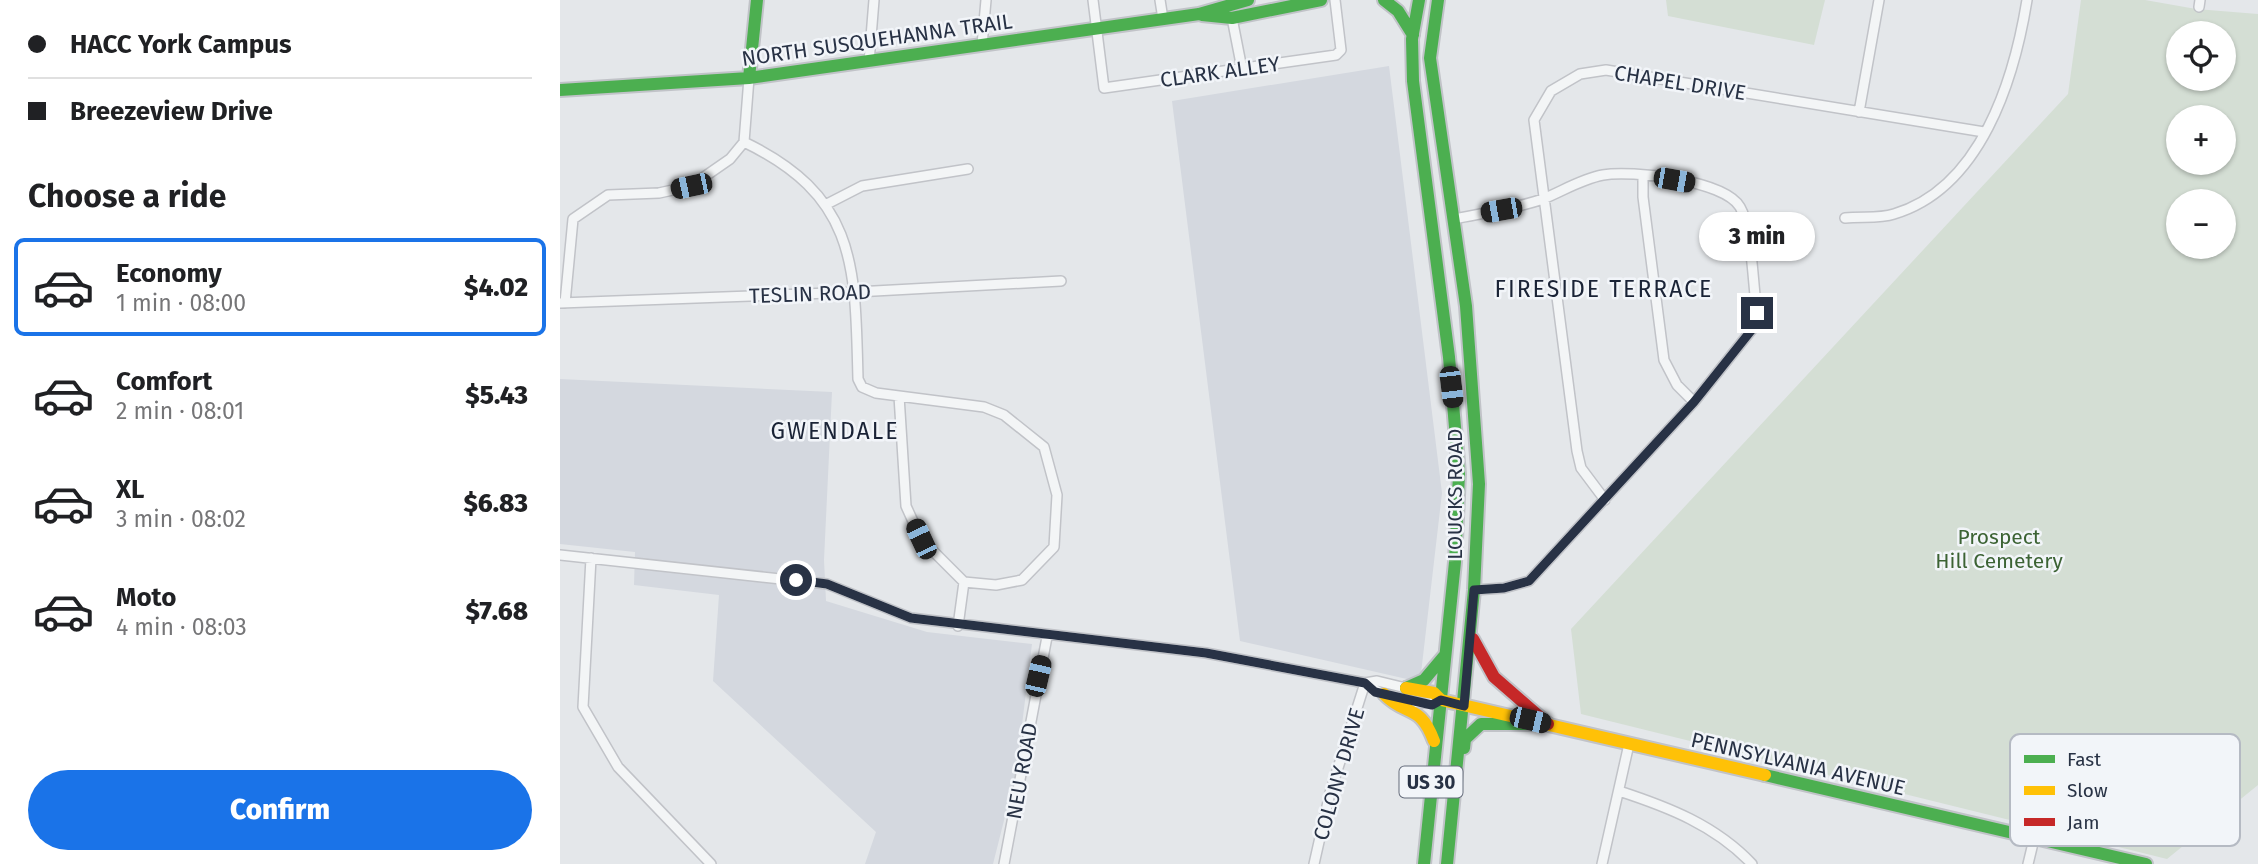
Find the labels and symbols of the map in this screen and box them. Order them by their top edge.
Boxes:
street label: NORTH SUSQUEHANNA TRAIL [740,8,1015,72]
street label: CLARK ALLEY [1159,51,1282,93]
street label: CHAPEL DRIVE [1612,60,1748,106]
car [1652,166,1697,194]
car [669,171,714,201]
car [1479,196,1524,224]
callout: 3 min [1699,212,1815,260]
district label: FIRESIDE TERRACE [1495,275,1713,303]
street label: TESLIN ROAD [748,279,872,309]
route end [1741,297,1773,329]
car [1439,365,1464,409]
district label: GWENDALE [770,417,900,445]
street label: LOUCKS ROAD [1442,428,1468,560]
car [903,516,940,562]
park label: Prospect Hill Cemetery [1935,524,2063,574]
route start [780,564,812,596]
car [1024,653,1053,699]
street label: COLONY DRIVE [1308,705,1370,843]
car [1508,705,1553,735]
street label: NEU ROAD [1001,721,1043,821]
street label: PENNSYLVANIA AVENUE [1688,727,1908,801]
legend [2010,734,2240,846]
text: Fast [2067,748,2101,771]
road number: US 30 [1400,766,1463,797]
text: Slow [2067,779,2108,802]
text: Jam [2067,811,2099,834]

